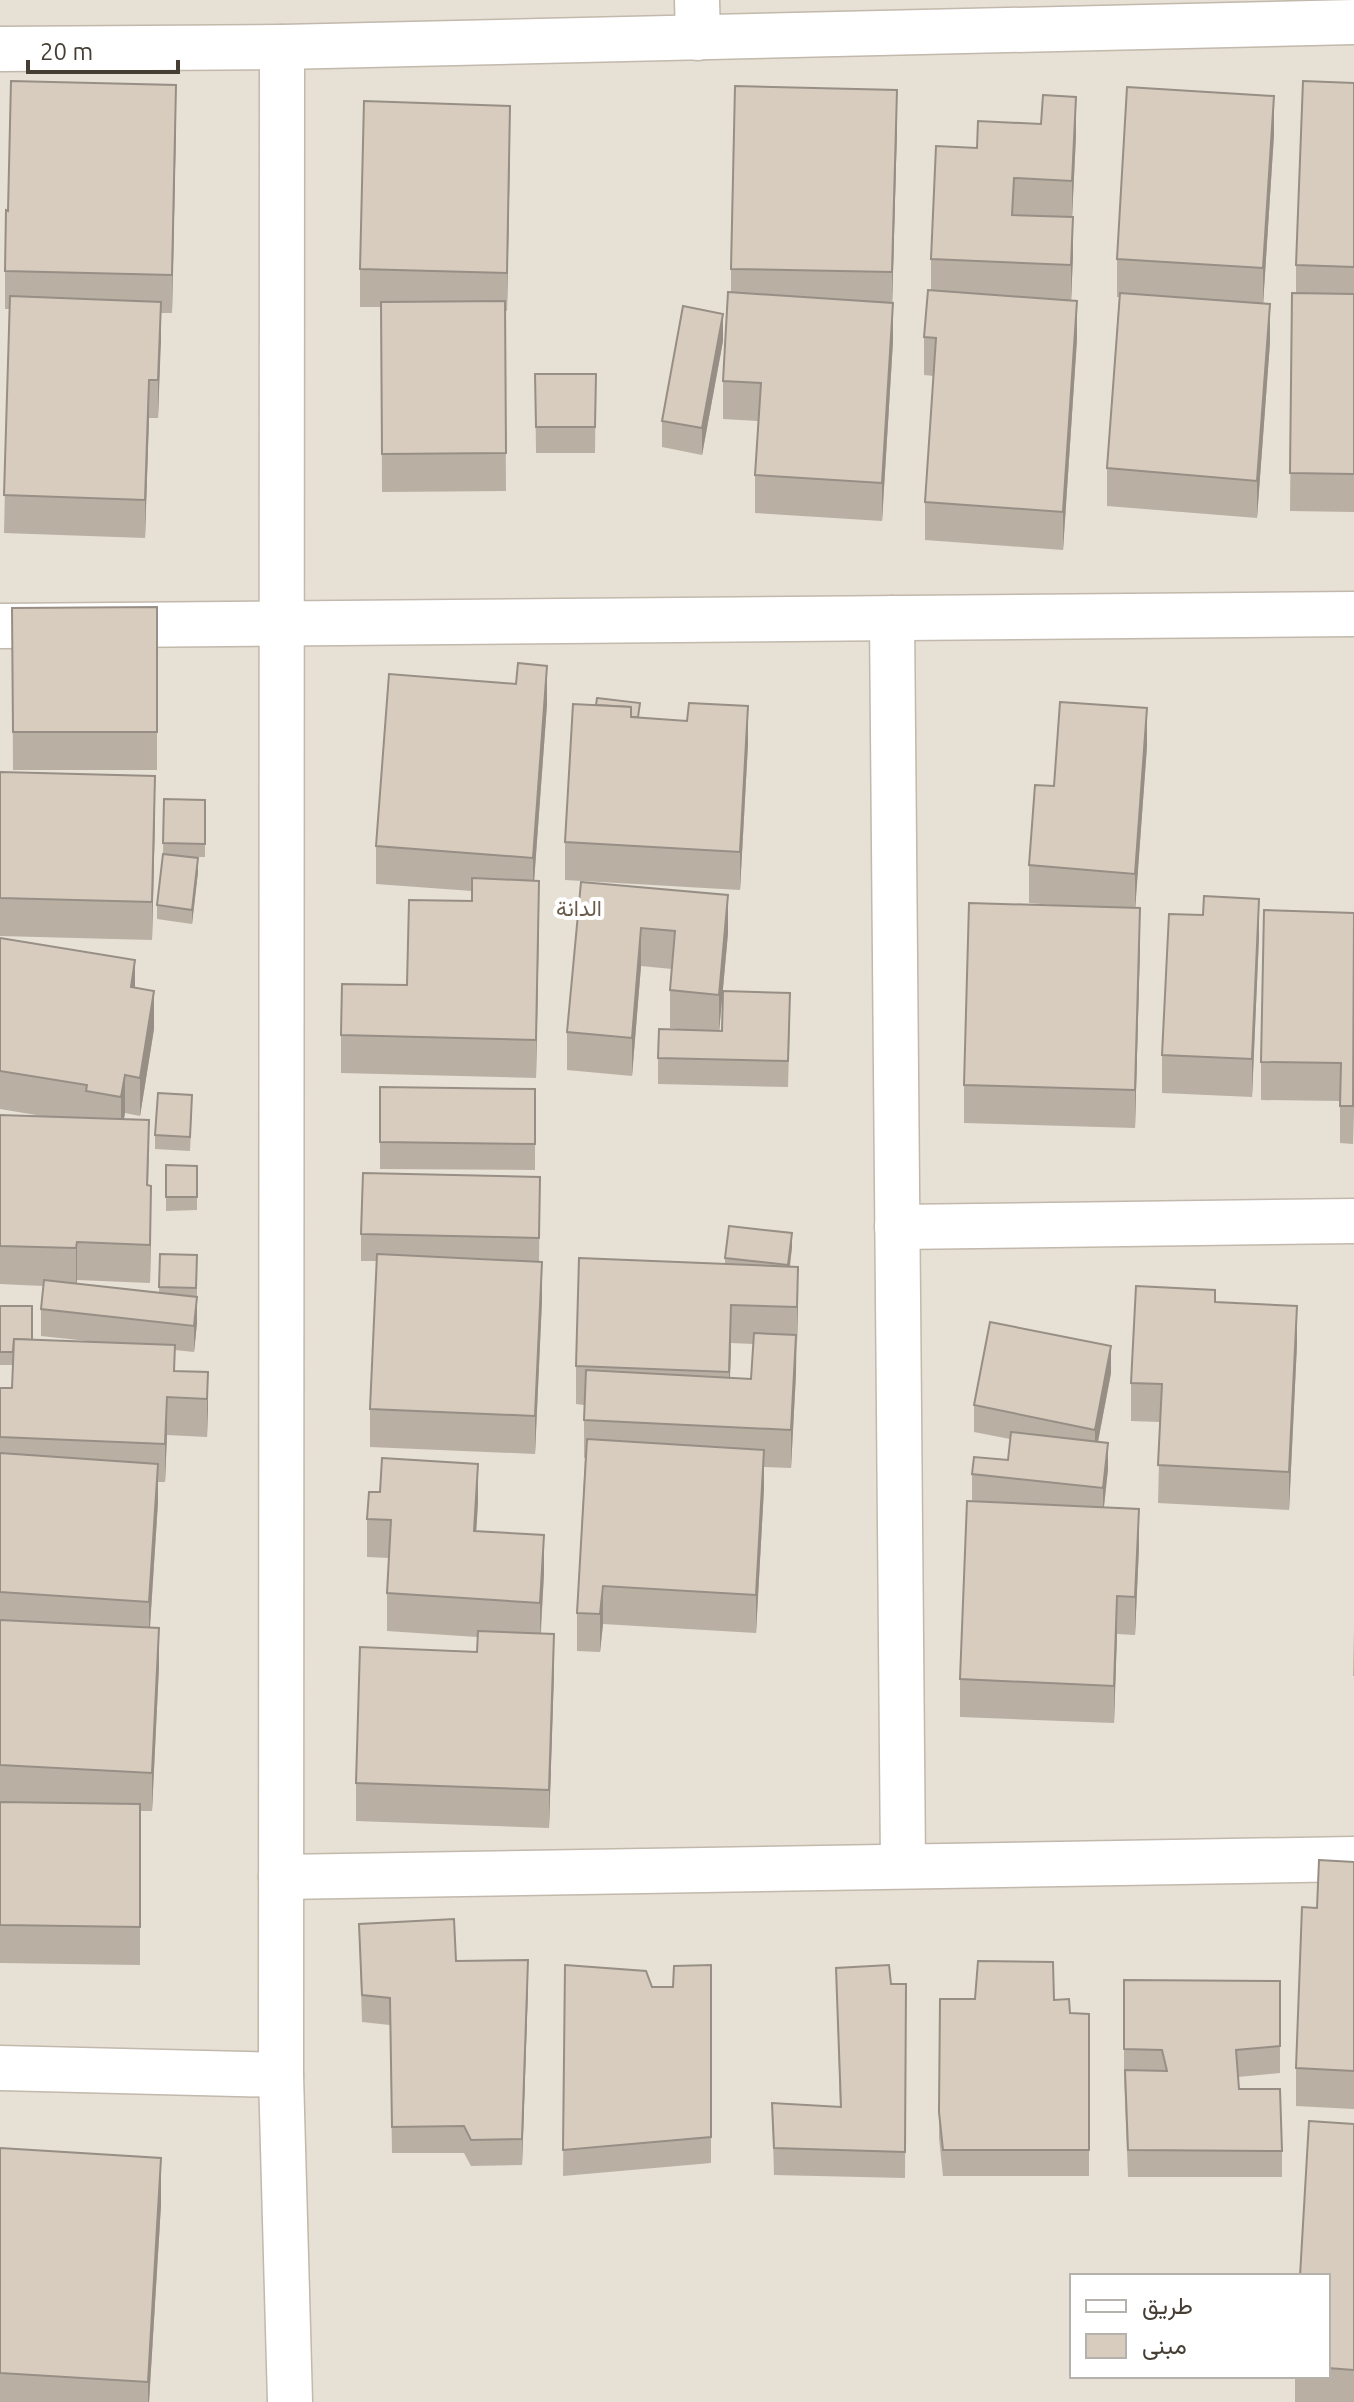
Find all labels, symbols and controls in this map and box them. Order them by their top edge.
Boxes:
scale bar [28,24,178,74]
text: 20 m [40,38,93,65]
district label: الدانة [556,895,602,920]
legend [1070,2274,1330,2378]
text: طريق [1142,2292,1193,2321]
text: مبنى [1142,2332,1187,2360]

